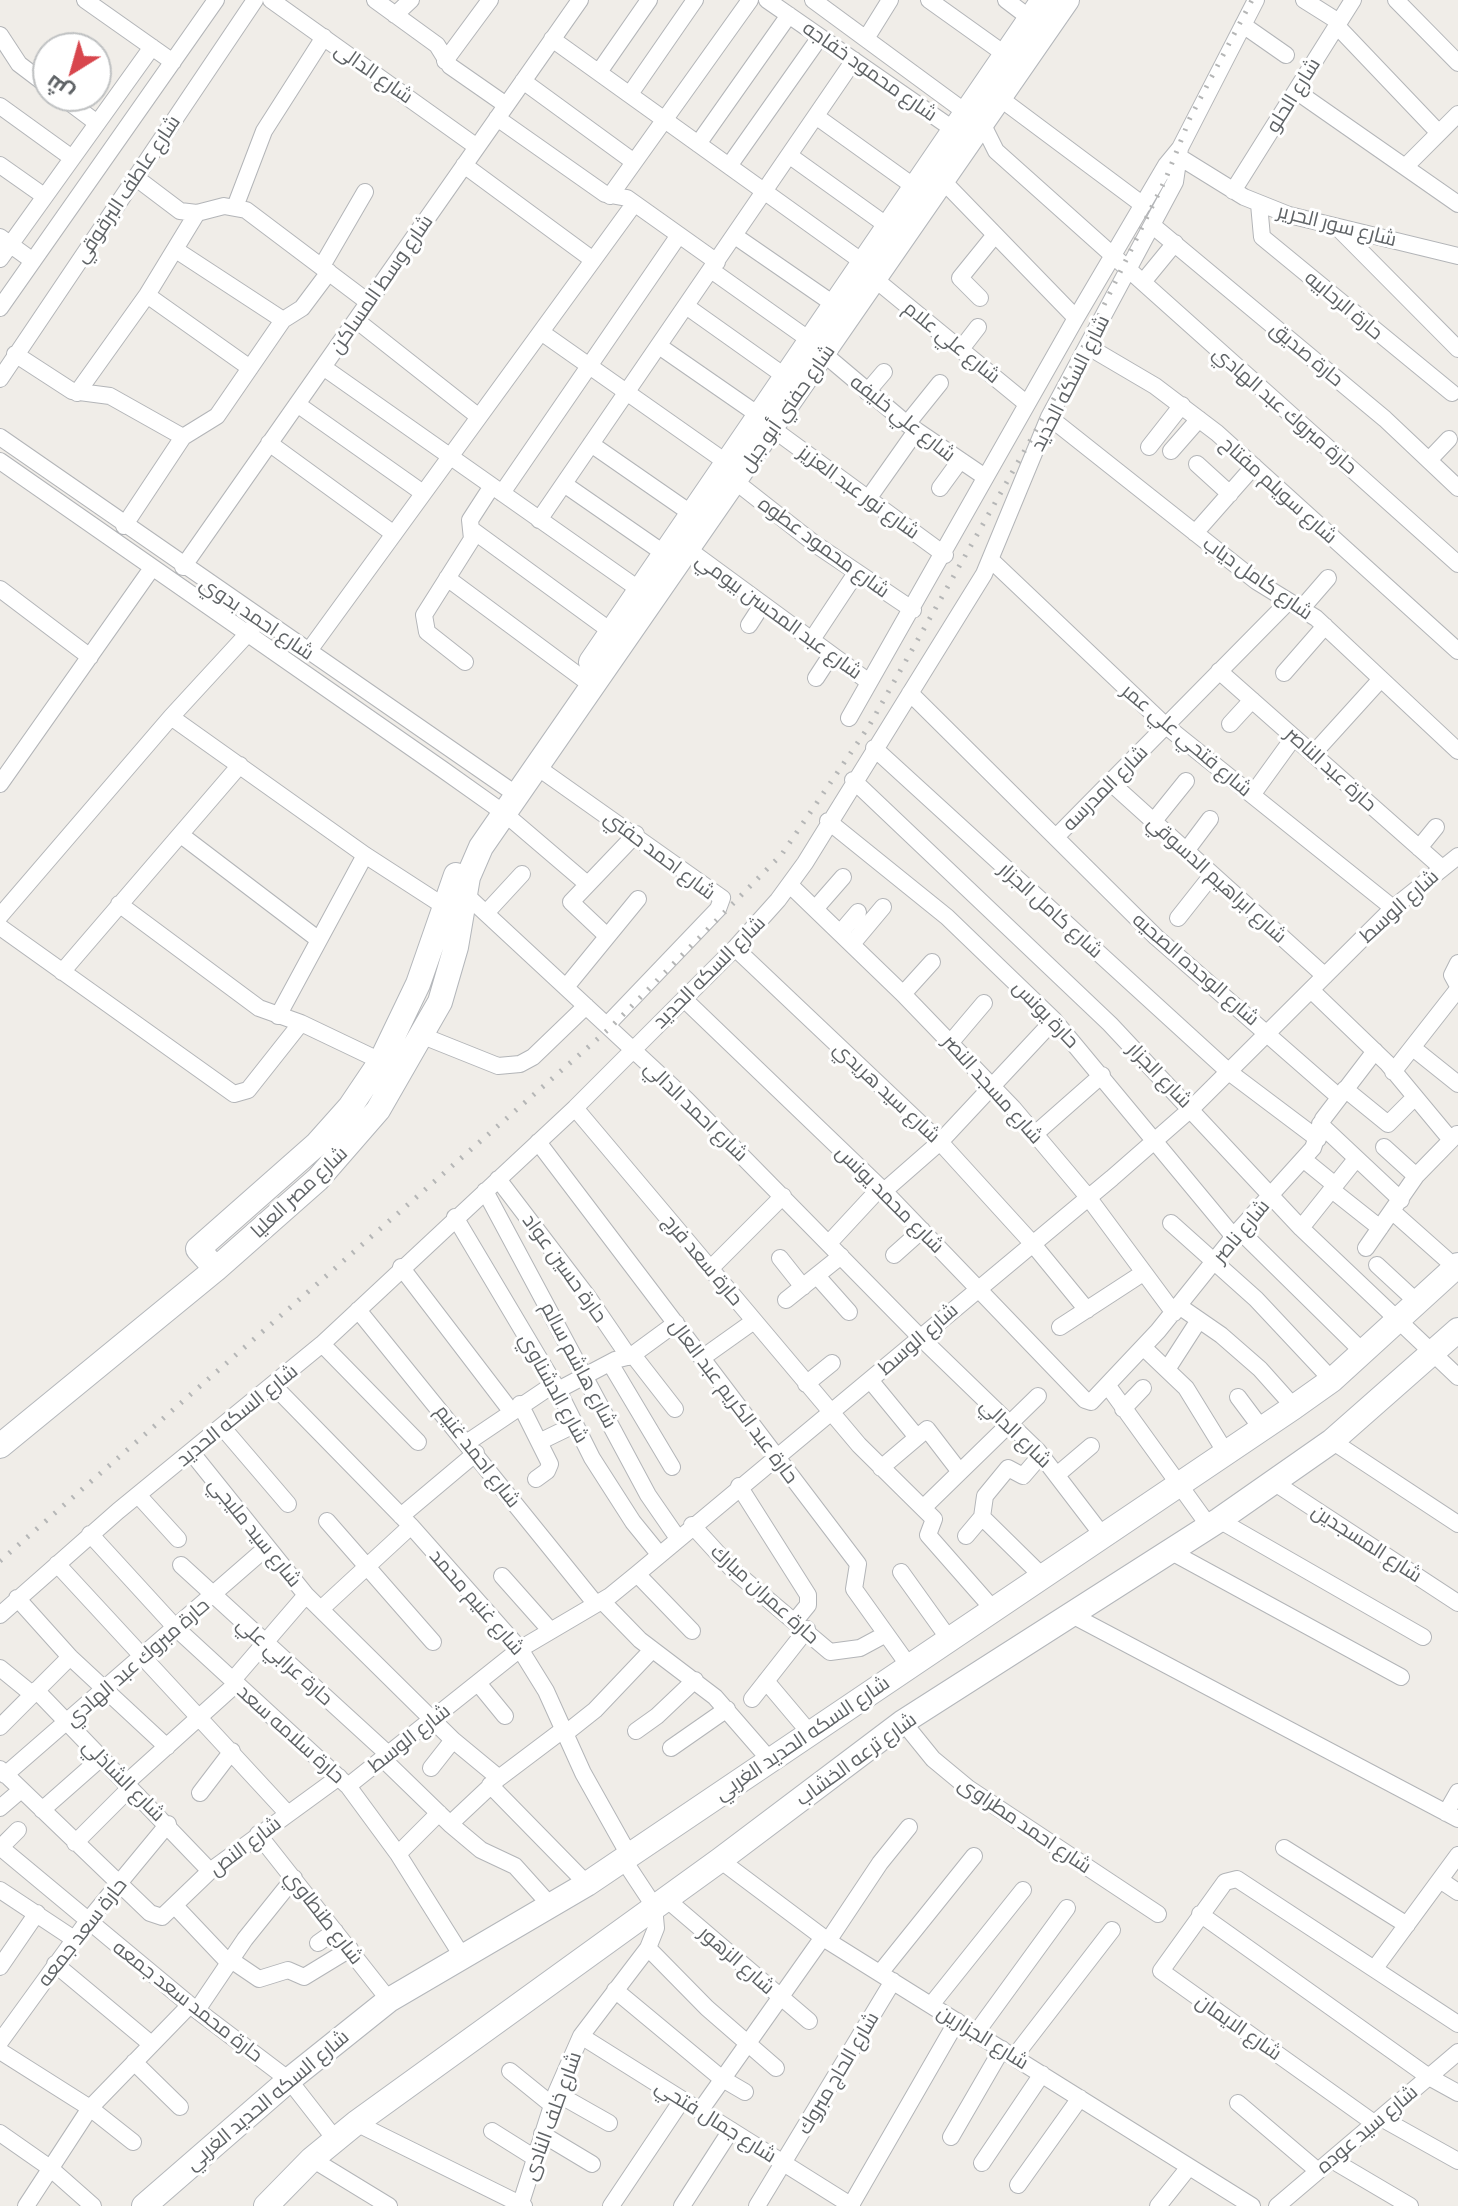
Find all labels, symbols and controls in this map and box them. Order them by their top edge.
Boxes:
street label: شارع محمود خفاجه [798,16,942,126]
north arrow [32,32,112,112]
street label: شارع الدالى [330,37,418,109]
street label: شارع الحلو [1261,53,1325,137]
text: ش [40,71,78,108]
street label: شارع عاطف البرقوقي [69,111,185,267]
street label: شارع سور الحرير [1275,199,1399,251]
street label: شارع وسط المساكن [324,210,438,358]
street label: حارة الرحابيه [1300,265,1388,345]
street label: شارع علي علام [899,296,1005,388]
street label: شارع السكه الحديد [1025,311,1115,455]
street label: حارة صديق [1265,316,1349,392]
street label: شارع حفني أبو جبل [734,340,840,476]
street label: حارة مبروك عبد الهادي [1208,341,1362,479]
street label: شارع علي خليفه [846,369,960,467]
street label: شارع سويلم مفتاح [1216,431,1342,549]
street label: شارع نور عبد العزيز [794,440,924,544]
street label: شارع محمود عطوه [754,491,894,603]
street label: شارع كامل دياب [1198,531,1318,625]
street label: شارع عبد المحسن بيومي [691,548,867,684]
street label: شارع احمد بدوي [195,571,319,665]
street label: شارع فتحي علي عمر [1117,679,1257,801]
street label: حارة عبد الناصر [1280,722,1382,816]
street label: شارع المدرسه [1057,740,1153,836]
street label: شارع احمد حفني [599,805,721,905]
street label: شارع ابراهيم الدسوقي [1142,810,1292,948]
street label: شارع كامل الجزار [994,857,1108,963]
street label: شارع الوسط [1355,864,1443,948]
street label: شارع الوحده الصحيه [1128,907,1264,1031]
street label: شارع السكه الحديد [648,911,770,1033]
street label: حارة يونس [1008,975,1084,1053]
street label: شارع مسجد النصر [938,1029,1048,1149]
street label: شارع سيد هريدي [829,1036,945,1148]
street label: شارع الجزار [1123,1037,1197,1113]
street label: شارع احمد الدالي [639,1056,753,1166]
street label: شارع محمد يونس [831,1140,949,1258]
street label: شارع مصر العليا [246,1141,352,1243]
street label: شارع ناصر [1207,1194,1275,1268]
street label: حارة حسين عواد [518,1209,612,1327]
street label: حارة سعد فرج [658,1210,748,1310]
street label: شارع هاشم سالم [536,1298,622,1432]
street label: شارع الوسط [873,1298,963,1380]
street label: حارة عبد الكريم عبد العال [664,1314,804,1488]
street label: شارع الدشناوي [514,1329,594,1447]
street label: شارع السكه الحديد [171,1359,303,1471]
street label: شارع الدالي [975,1393,1057,1473]
street label: شارع احمد غنيم [430,1400,526,1512]
street label: شارع سيد مليجي [203,1472,307,1592]
street label: شارع المسجدين [1307,1499,1427,1587]
street label: حارة عمران مبارك [706,1539,824,1649]
street label: شارع غنيم محمد [424,1544,530,1660]
street label: حارة مبروك عبد الهادي [60,1593,214,1731]
street label: حارة عرابي علي [232,1612,338,1710]
street label: شارع السكه الحديد الغربي [710,1670,894,1806]
street label: حارة سلامه سعد [232,1679,350,1789]
street label: شارع الوسط [363,1698,455,1778]
street label: شارع ترعه الخشاب [791,1707,921,1811]
street label: شارع الشاذلي [78,1734,170,1826]
street label: شارع احمد مطراوى [954,1772,1096,1878]
street label: شارع النص [204,1811,286,1881]
street label: شارع طنطاوي [280,1865,368,1969]
street label: حارة سعد جمعه [32,1873,132,1991]
street label: شارع الزهور [694,1921,780,1999]
street label: حارة محمد سعد جمعه [108,1935,268,2067]
street label: شارع الايمان [1192,1989,1286,2065]
street label: شارع الجزارين [933,1999,1033,2075]
street label: شارع الحاج مبروك [792,2007,884,2139]
street label: شارع السكه الحديد الغربي [180,2025,354,2175]
street label: شارع خلف النادى [518,2048,586,2184]
street label: شارع جمال فتحي [651,2074,781,2168]
street label: شارع سيد عوده [1312,2080,1422,2178]

